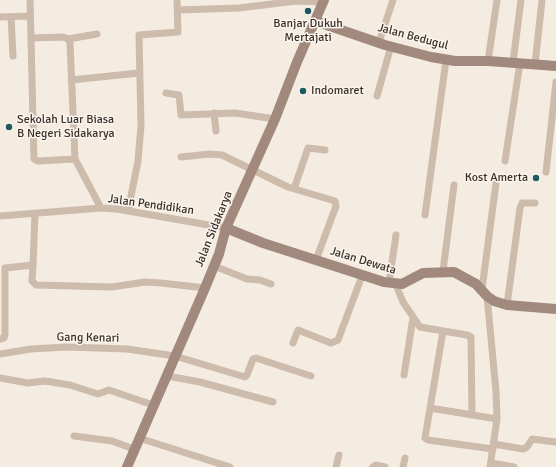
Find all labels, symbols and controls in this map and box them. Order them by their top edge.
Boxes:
marker: Banjar Dukuh Mertajati [303,6,313,16]
place label: Banjar Dukuh Mertajati [273,17,343,45]
street label: Jalan Bedugul [376,21,450,53]
place label: Indomaret [311,84,364,98]
marker: Indomaret [298,86,308,96]
place label: Sekolah Luar Biasa B Negeri Sidakarya [17,113,115,141]
marker: Sekolah Luar Biasa B Negeri Sidakarya [4,122,14,132]
place label: Kost Amerta [465,171,528,185]
marker: Kost Amerta [531,173,541,183]
street label: Jalan Sidakarya [192,189,236,269]
street label: Jalan Pendidikan [107,192,195,218]
street label: Jalan Dewata [328,244,398,278]
street label: Gang Kenari [56,330,120,346]

